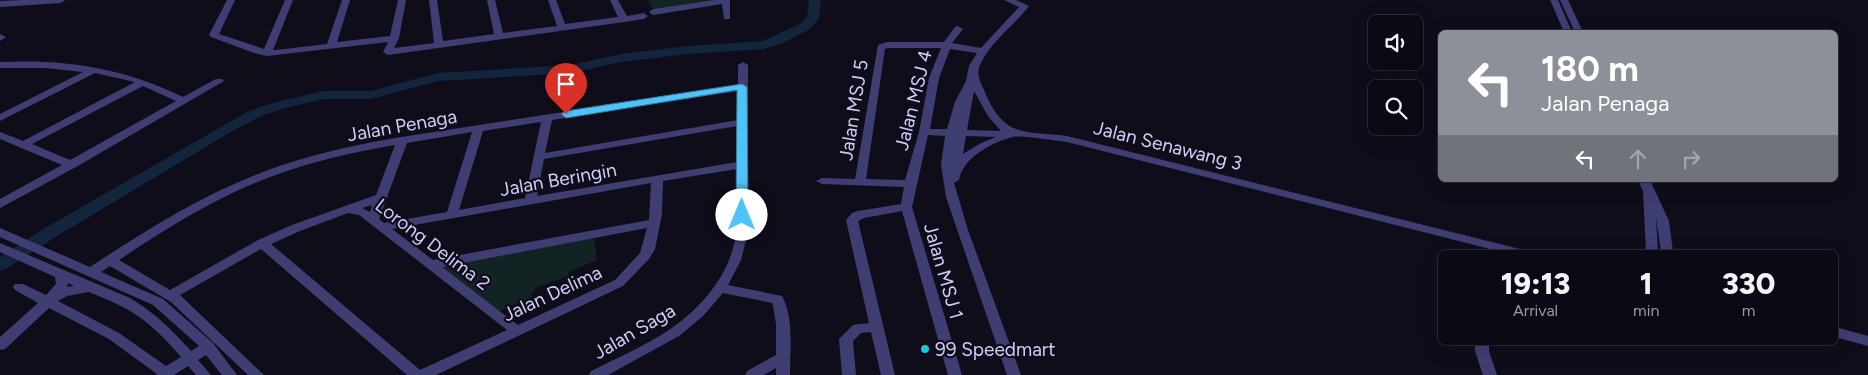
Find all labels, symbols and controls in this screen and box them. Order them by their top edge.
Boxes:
map controls [1368,15,1423,135]
button: sound [1368,15,1423,70]
street label: Jalan MSJ 4 [890,47,937,153]
text: 180 m [1541,48,1639,90]
icon: left [1458,50,1523,115]
street label: Jalan MSJ 5 [834,58,873,162]
pin [545,63,587,114]
icon: arrive [552,70,580,98]
button: search [1368,80,1423,135]
text: Jalan Penaga [1541,90,1669,117]
street label: Jalan Penaga [345,105,459,146]
street label: Jalan Senawang 3 [1091,116,1244,175]
icon: left [1571,145,1599,173]
icon: ahead [1624,145,1652,173]
icon: right [1677,145,1705,173]
street label: Jalan Beringin [498,158,618,201]
position arrow [715,188,767,240]
street label: Lorong Delima 2 [371,194,495,295]
street label: Jalan MSJ 1 [919,221,968,322]
street label: Jalan Delima [499,261,605,326]
text: 19:13 [1501,265,1570,302]
text: 1 [1640,265,1653,302]
text: 330 [1722,265,1775,302]
street label: Jalan Saga [589,299,679,364]
text: Arrival [1513,301,1558,320]
text: min [1633,301,1659,320]
text: m [1742,301,1755,320]
place label: 99 Speedmart [935,338,1055,361]
marker: 99 Speedmart [919,343,931,355]

